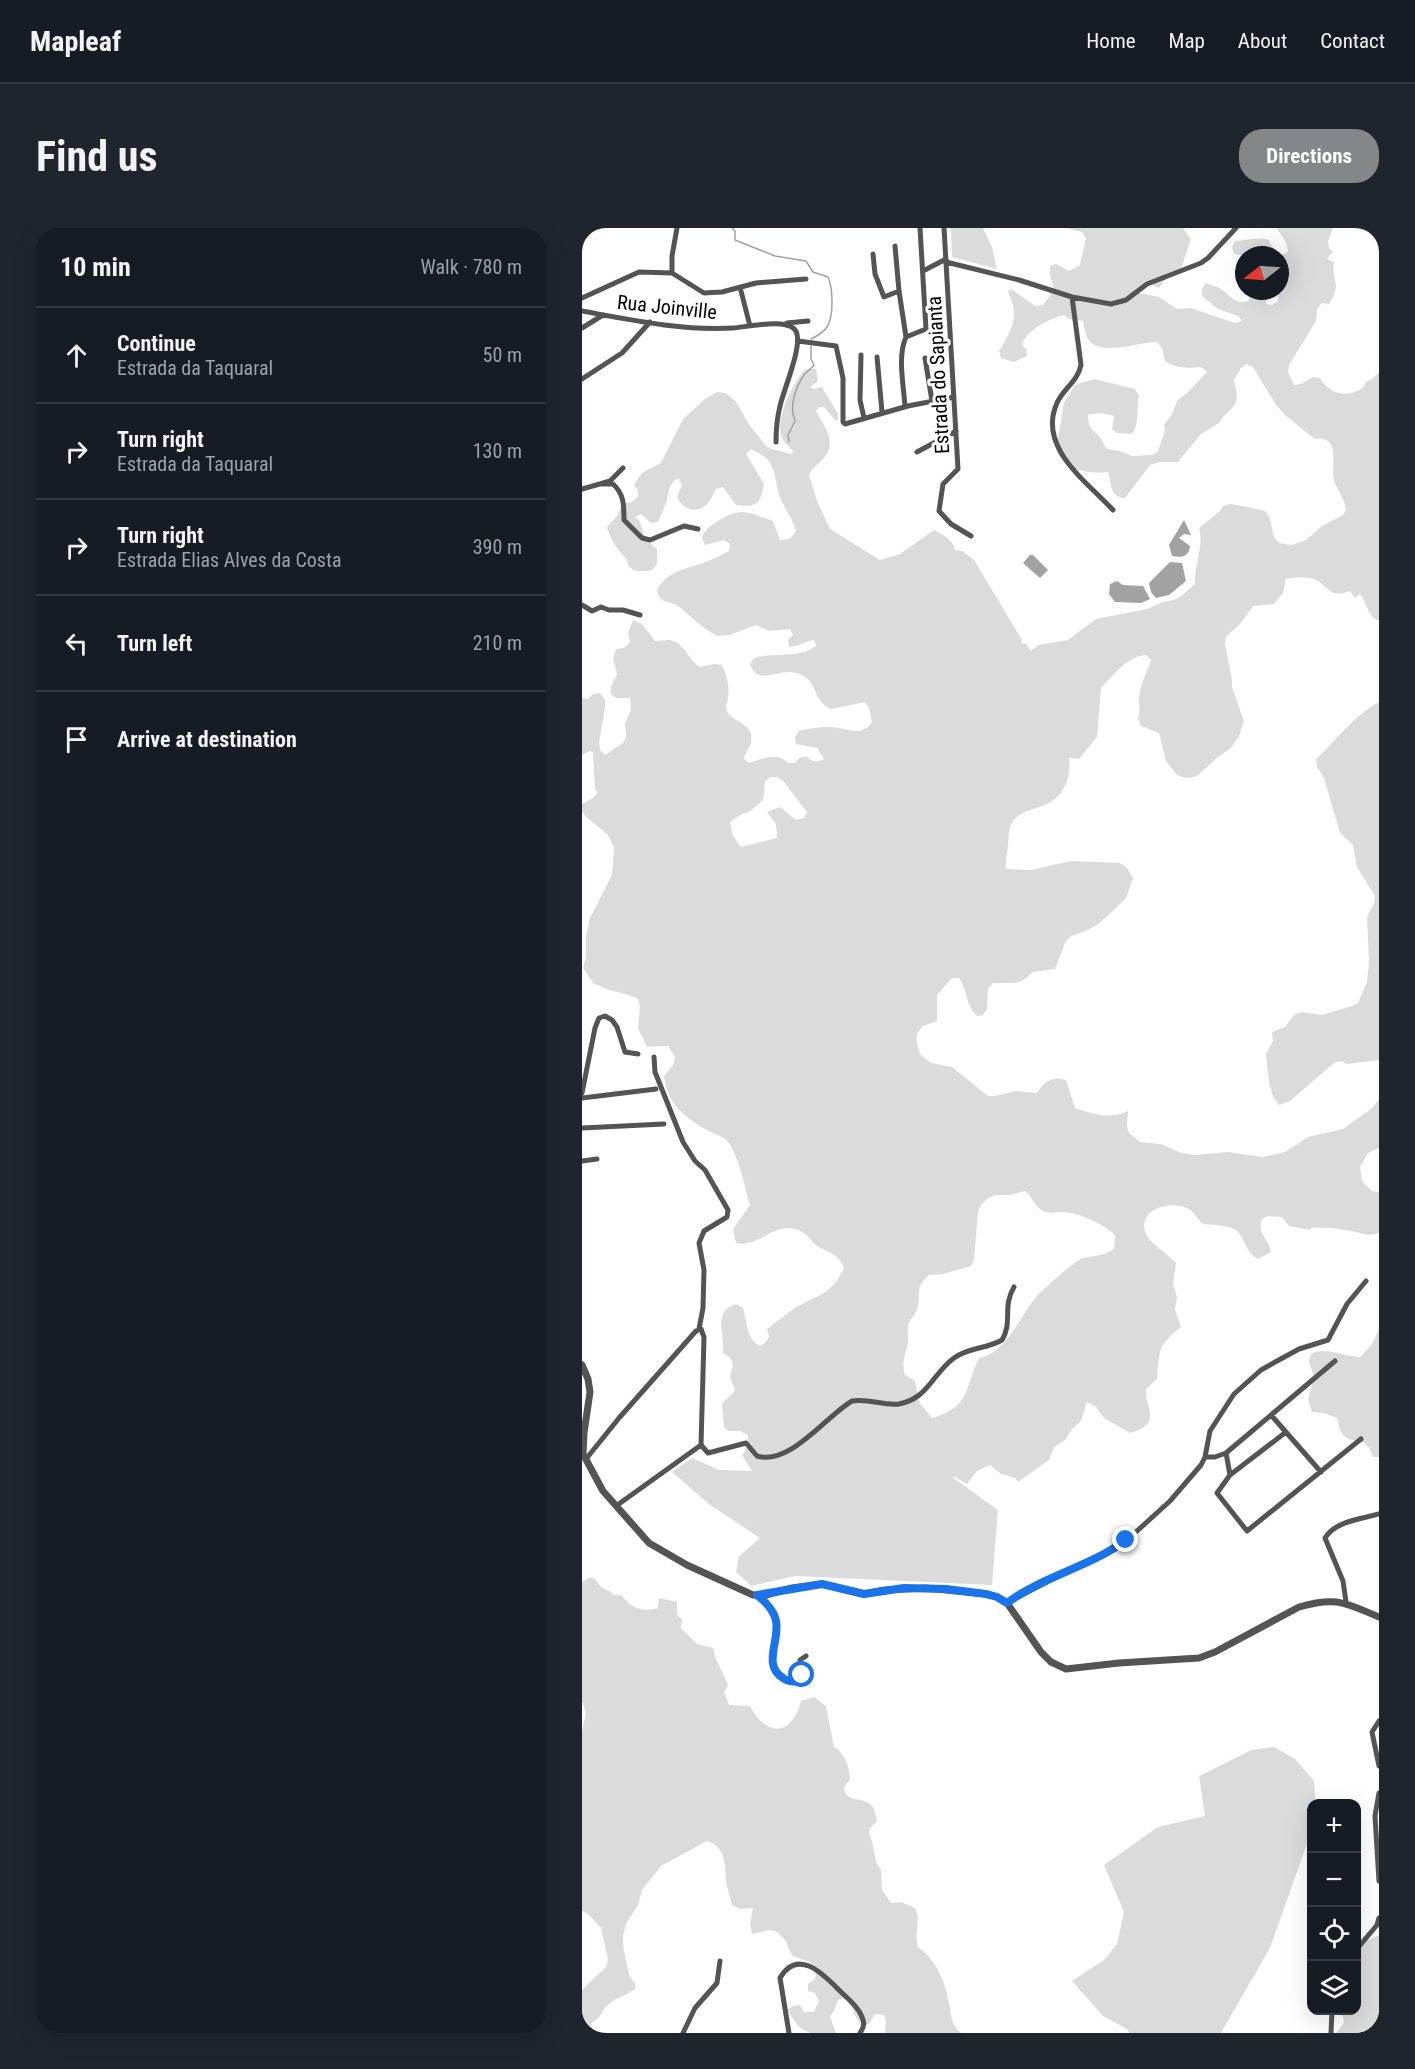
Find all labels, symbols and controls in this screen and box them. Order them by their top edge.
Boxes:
text: Mapleaf [30,25,121,58]
text: Home [1086,29,1136,53]
text: Map [1169,29,1205,53]
text: About [1238,29,1287,53]
text: Contact [1320,29,1385,53]
button: Directions [1239,129,1379,183]
text: Find us [36,132,157,181]
north arrow [1235,246,1289,300]
text: 10 min [60,252,131,282]
text: Walk · 780 m [421,255,522,279]
street label: Rua Joinville [616,290,718,324]
street label: Estrada do Sapianta [922,295,954,455]
text: Continue [117,331,196,356]
icon: ahead [60,339,93,372]
text: 50 m [483,343,522,367]
text: Estrada da Taquaral [117,356,273,380]
text: Turn right [117,427,204,452]
icon: right [60,435,93,468]
text: 130 m [473,439,522,463]
text: Estrada da Taquaral [117,452,273,476]
text: Turn right [117,523,204,548]
icon: right [60,531,93,564]
text: 390 m [473,535,522,559]
text: Estrada Elias Alves da Costa [117,548,342,572]
icon: left [60,627,93,660]
text: Turn left [117,631,192,656]
text: 210 m [473,631,522,655]
icon: arrive [60,723,93,756]
text: Arrive at destination [117,727,297,752]
route end [1112,1526,1138,1552]
route start [788,1661,814,1687]
map controls [1307,1799,1361,2015]
button: + [1307,1799,1361,1853]
button: − [1307,1853,1361,1907]
button: locate [1307,1907,1361,1961]
button: layers [1307,1961,1361,2015]

